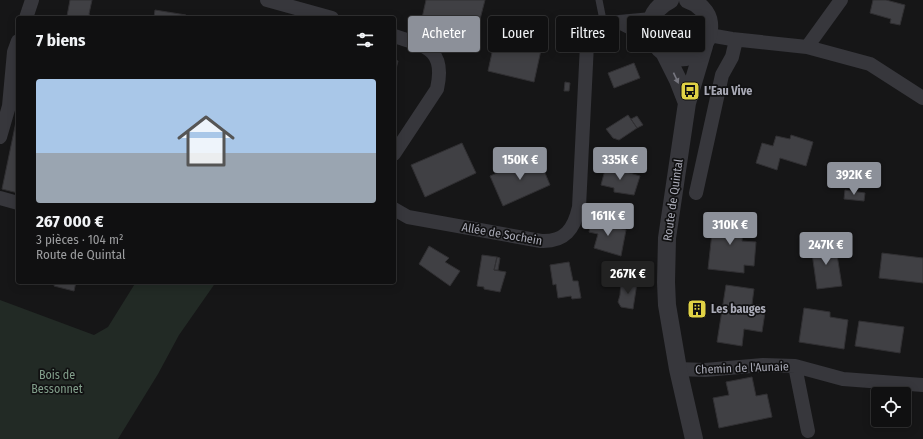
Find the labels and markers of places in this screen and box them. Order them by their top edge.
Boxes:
bus stop icon: L'Eau Vive [679,80,701,102]
place label: L'Eau Vive [704,84,752,98]
pin: 150K € [487,147,553,181]
pin: 335K € [587,147,653,181]
pin: 392K € [821,162,887,196]
pin: 161K € [575,203,641,237]
pin: 310K € [697,212,763,246]
pin: 247K € [793,232,859,266]
pin: 267K € [595,261,661,295]
building icon: Les bauges [686,298,708,320]
place label: Les bauges [711,302,767,316]

